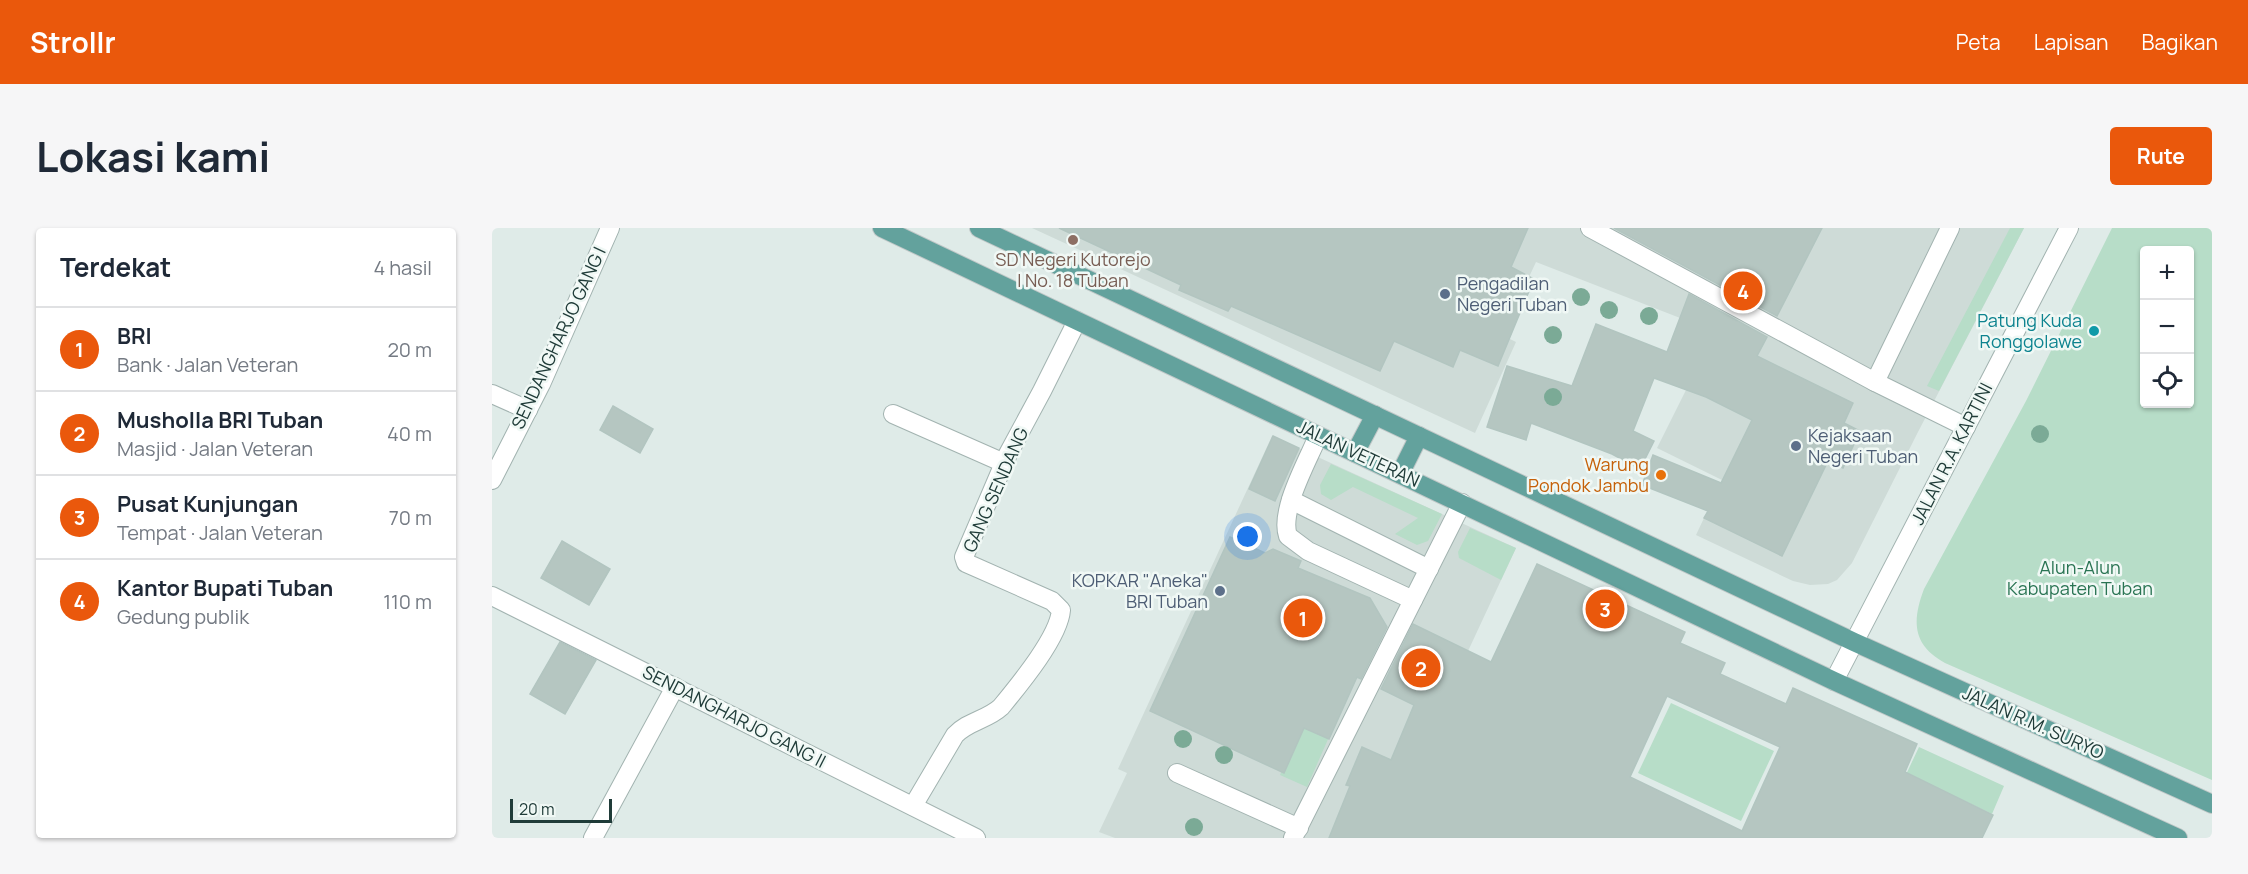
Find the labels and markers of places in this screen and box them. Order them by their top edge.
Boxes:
marker: SD Negeri Kutorejo I No. 18 Tuban [1066,233,1080,247]
place label: SD Negeri Kutorejo I No. 18 Tuban [995,247,1151,292]
pin: 4 [1724,268,1762,314]
place label: Pengadilan Negeri Tuban [1457,271,1567,316]
marker: Pengadilan Negeri Tuban [1438,287,1452,301]
place label: Patung Kuda Ronggolawe [1977,308,2082,353]
marker: Patung Kuda Ronggolawe [2087,324,2101,338]
place label: Kejaksaan Negeri Tuban [1808,423,1918,468]
marker: Kejaksaan Negeri Tuban [1789,439,1803,453]
place label: Warung Pondok Jambu [1528,452,1649,497]
marker: Warung Pondok Jambu [1654,468,1668,482]
place label: KOPKAR "Aneka" BRI Tuban [1072,568,1208,613]
marker: KOPKAR "Aneka" BRI Tuban [1213,584,1227,598]
pin: 3 [1586,586,1624,632]
pin: 1 [1284,596,1322,640]
pin: 2 [1402,646,1440,690]

